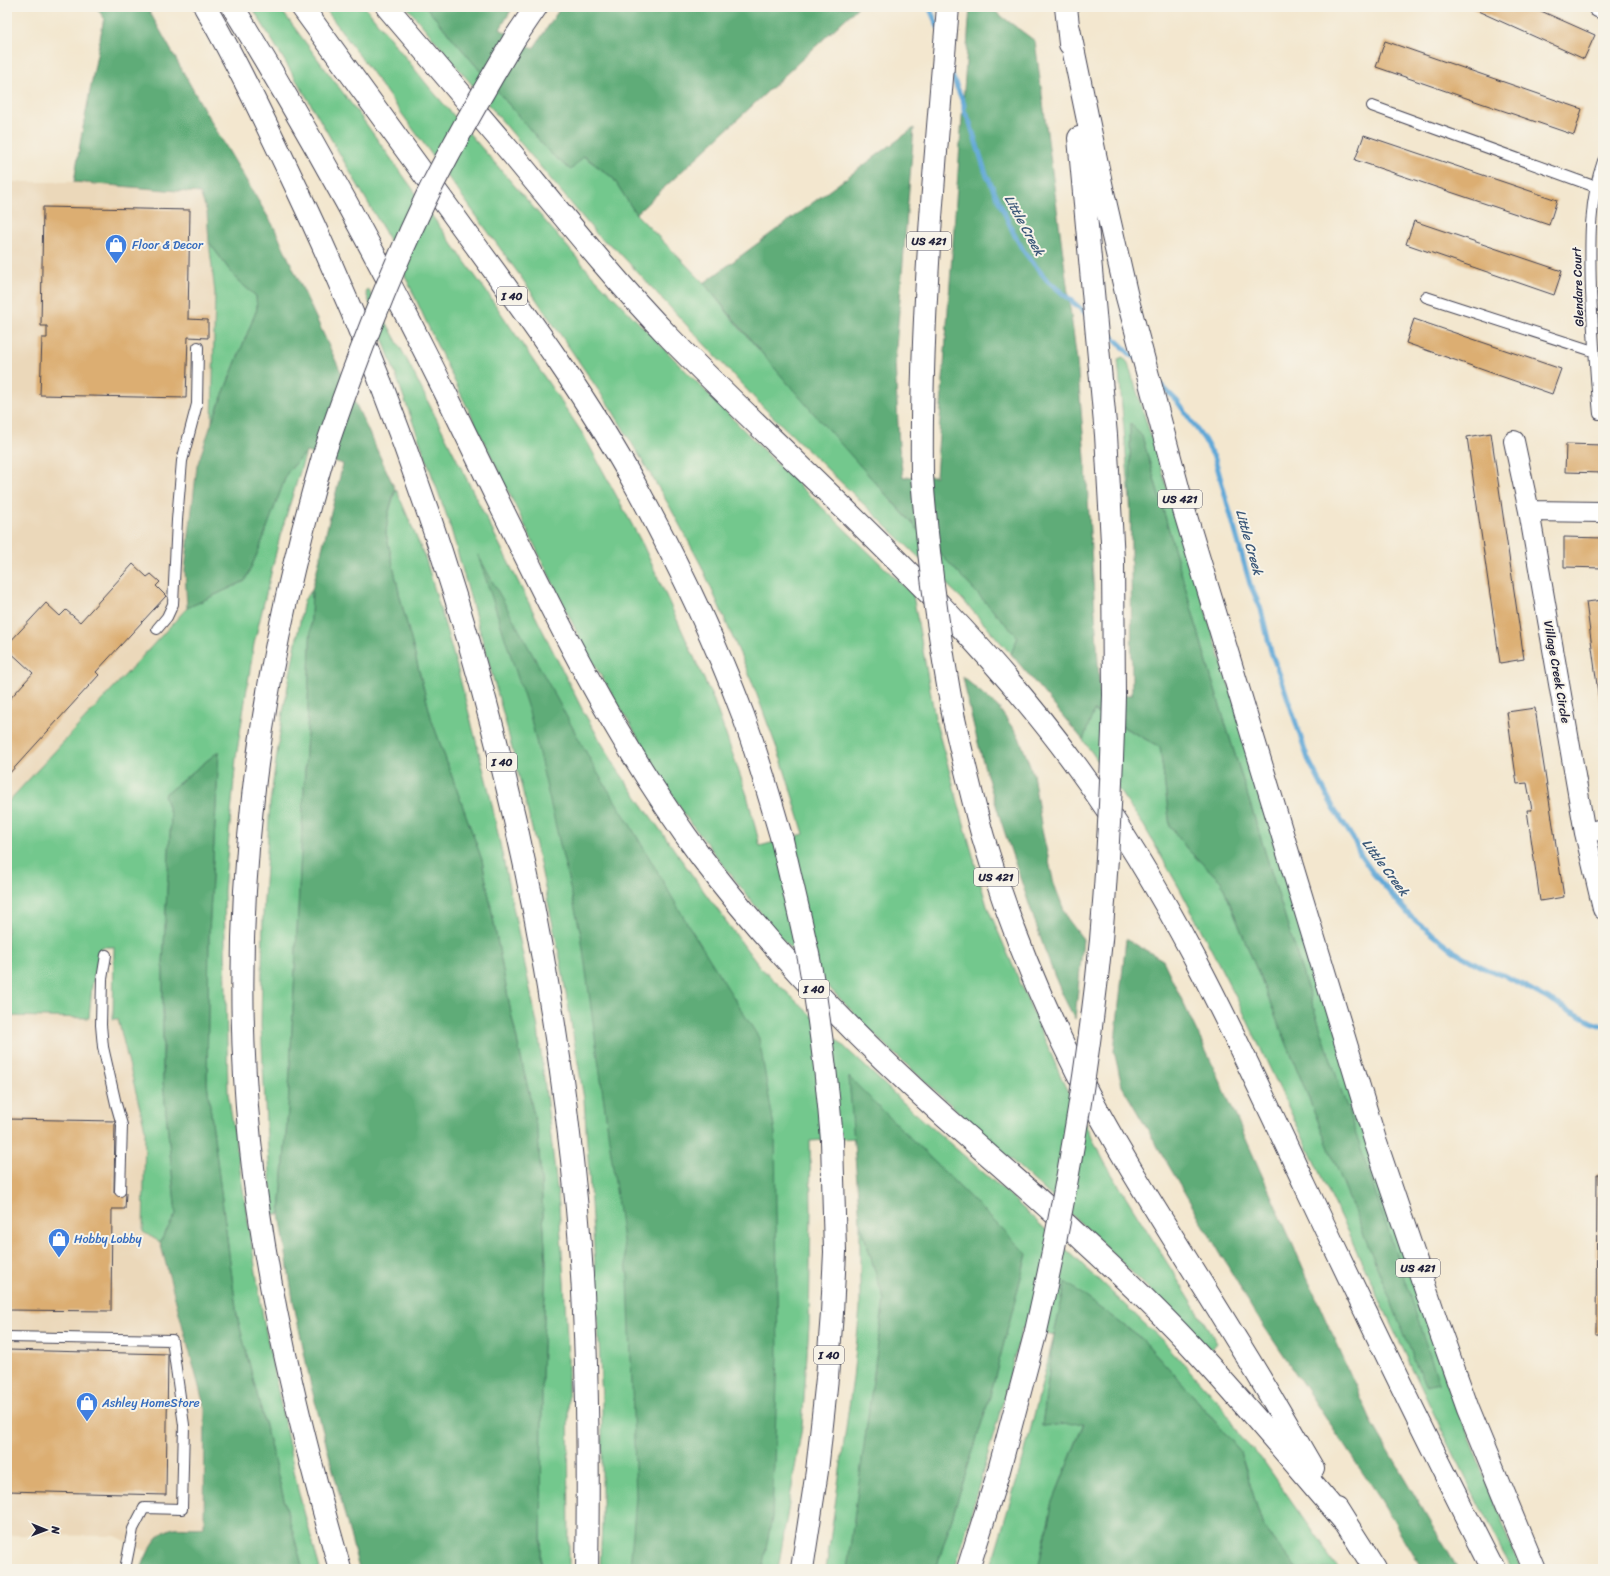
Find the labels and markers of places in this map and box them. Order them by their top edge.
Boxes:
shop icon: Floor & Decor [103,232,129,265]
place label: Floor & Decor [132,234,204,256]
shop icon: Hobby Lobby [46,1226,72,1259]
place label: Hobby Lobby [74,1228,142,1250]
shop icon: Ashley HomeStore [74,1390,100,1423]
place label: Ashley HomeStore [101,1392,200,1414]

